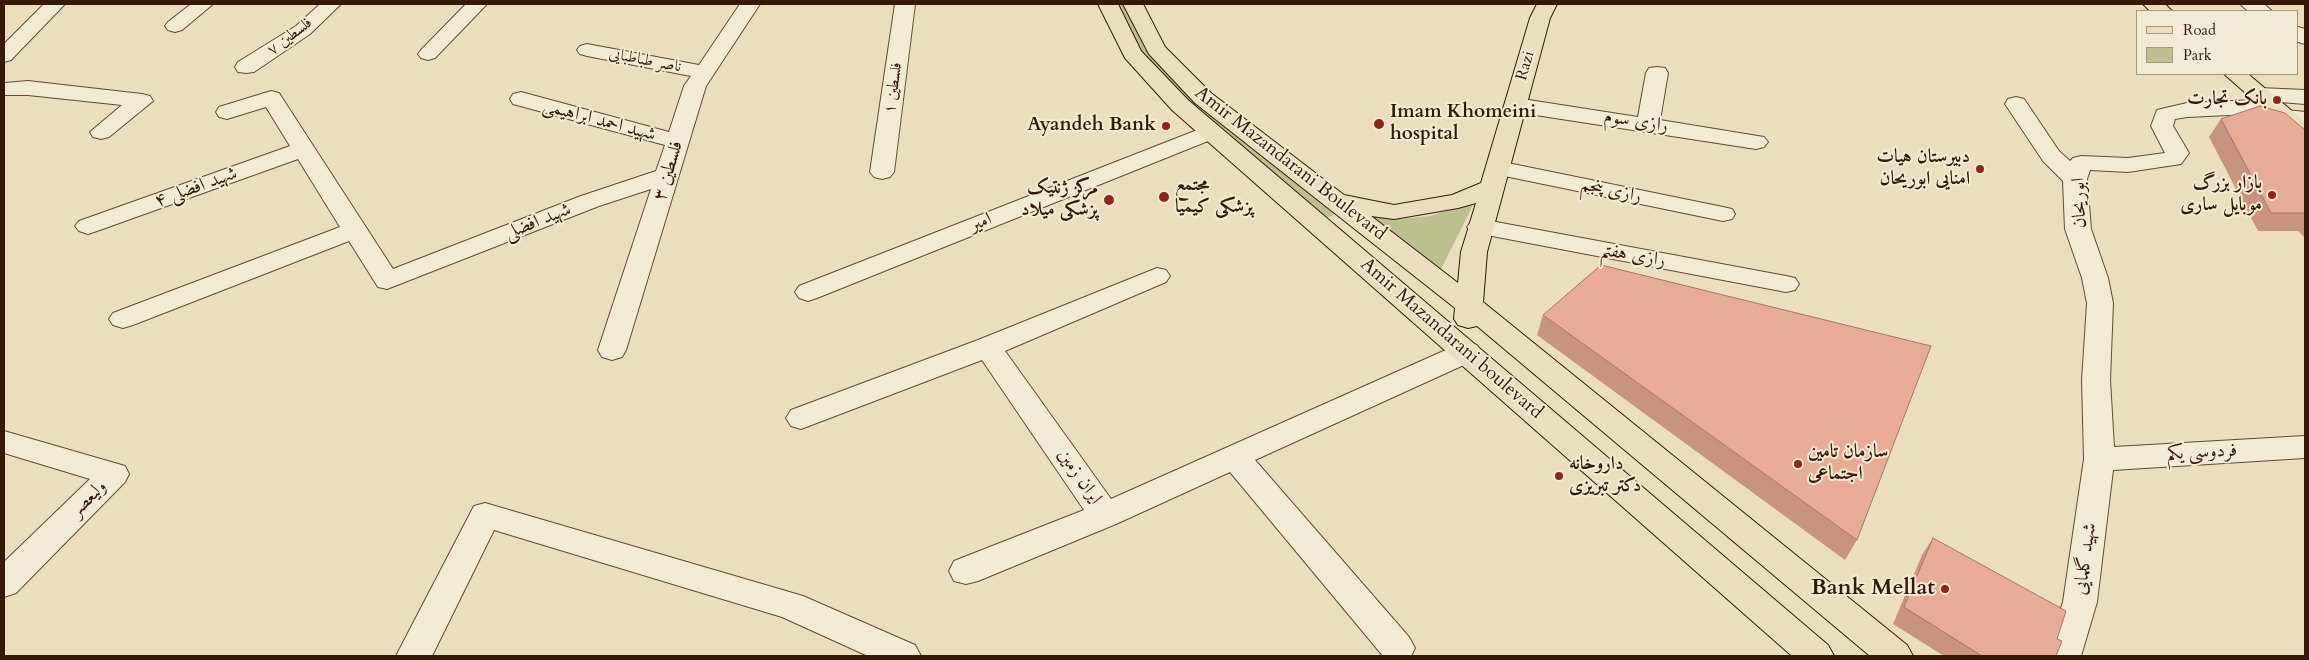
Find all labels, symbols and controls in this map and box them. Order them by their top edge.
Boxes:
legend [2136,10,2299,75]
street label: فلسطین ۷ [264,14,316,60]
text: Road [2183,20,2216,40]
street label: ناصر طباطبایی [607,45,683,77]
text: Park [2183,45,2212,65]
street label: Razi [1513,49,1539,83]
street label: فلسطین ۱ [881,61,907,115]
street label: Amir Mazandarani Boulevard [1190,82,1390,246]
place label: بانک تجارت [2187,89,2267,111]
marker: بانک تجارت [2271,94,2283,106]
street label: شهید احمد ابراهیمی [540,95,658,147]
place label: Imam Khomeini hospital [1390,102,1536,146]
street label: رازی سوم [1602,106,1670,138]
place label: Ayandeh Bank [1027,115,1156,137]
marker: Imam Khomeini hospital [1372,117,1386,131]
marker: Ayandeh Bank [1160,120,1172,132]
street label: فلسطین ۳ [649,138,689,204]
place label: دبیرستان هیات امنایی ابوریحان [1876,147,1970,191]
street label: شهید افضلی ۴ [152,163,240,213]
marker: دبیرستان هیات امنایی ابوریحان [1974,163,1986,175]
street label: رازی پنجم [1578,173,1644,209]
place label: بازار بزرگ موبایل ساری [2180,173,2262,217]
place label: مجتمع پزشکی کیمیا [1175,175,1253,219]
street label: ابوریحان [2068,177,2092,229]
place label: مرکز ژنتیک پزشکی میلاد [1021,178,1098,222]
marker: بازار بزرگ موبایل ساری [2266,189,2278,201]
marker: مجتمع پزشکی کیمیا [1157,190,1171,204]
marker: مرکز ژنتیک پزشکی میلاد [1102,193,1116,207]
street label: شهید افضلی [501,198,575,246]
street label: امیر [967,208,995,238]
street label: رازی هفتم [1599,239,1667,273]
street label: Amir Mazandarani boulevard [1355,253,1547,425]
street label: فردوسی یکم [2166,440,2238,466]
place label: سازمان تامین اجتماعی [1808,442,1888,486]
street label: ایران زمین [1052,445,1106,509]
place label: داروخانه دکتر تبریزی [1569,454,1641,498]
marker: سازمان تامین اجتماعی [1792,458,1804,470]
marker: داروخانه دکتر تبریزی [1553,470,1565,482]
street label: ولیعصر [66,476,112,522]
street label: شهید گلمایی [2070,522,2102,596]
place label: Bank Mellat [1811,576,1935,602]
marker: Bank Mellat [1939,583,1951,595]

